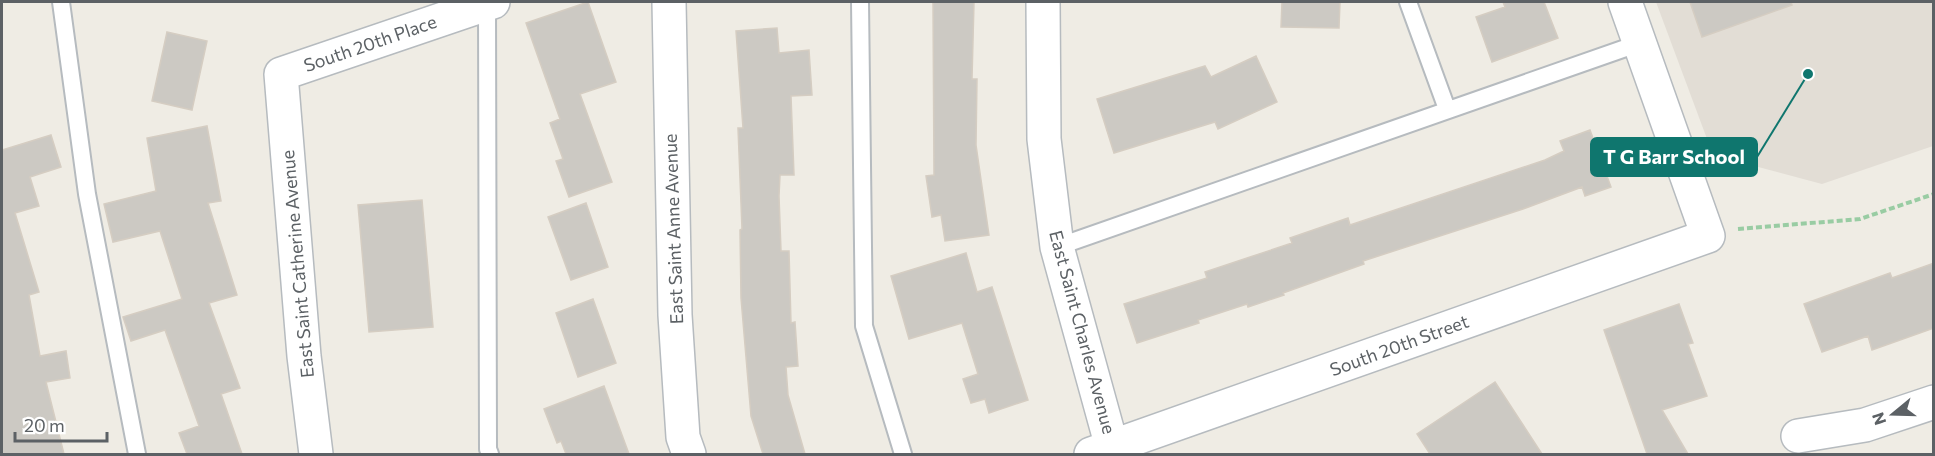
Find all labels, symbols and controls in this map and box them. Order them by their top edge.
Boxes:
street label: South 20th Place [301,10,439,76]
street label: East Saint Anne Avenue [659,133,687,325]
callout: T G Barr School [1591,138,1757,176]
text: T G Barr School [1603,144,1745,168]
street label: East Saint Catherine Avenue [276,149,318,379]
street label: East Saint Charles Avenue [1045,228,1121,436]
street label: South 20th Street [1327,310,1471,380]
north arrow [1863,384,1923,444]
scale bar [15,405,106,443]
text: N [1867,410,1889,428]
text: 20 m [24,414,65,436]

